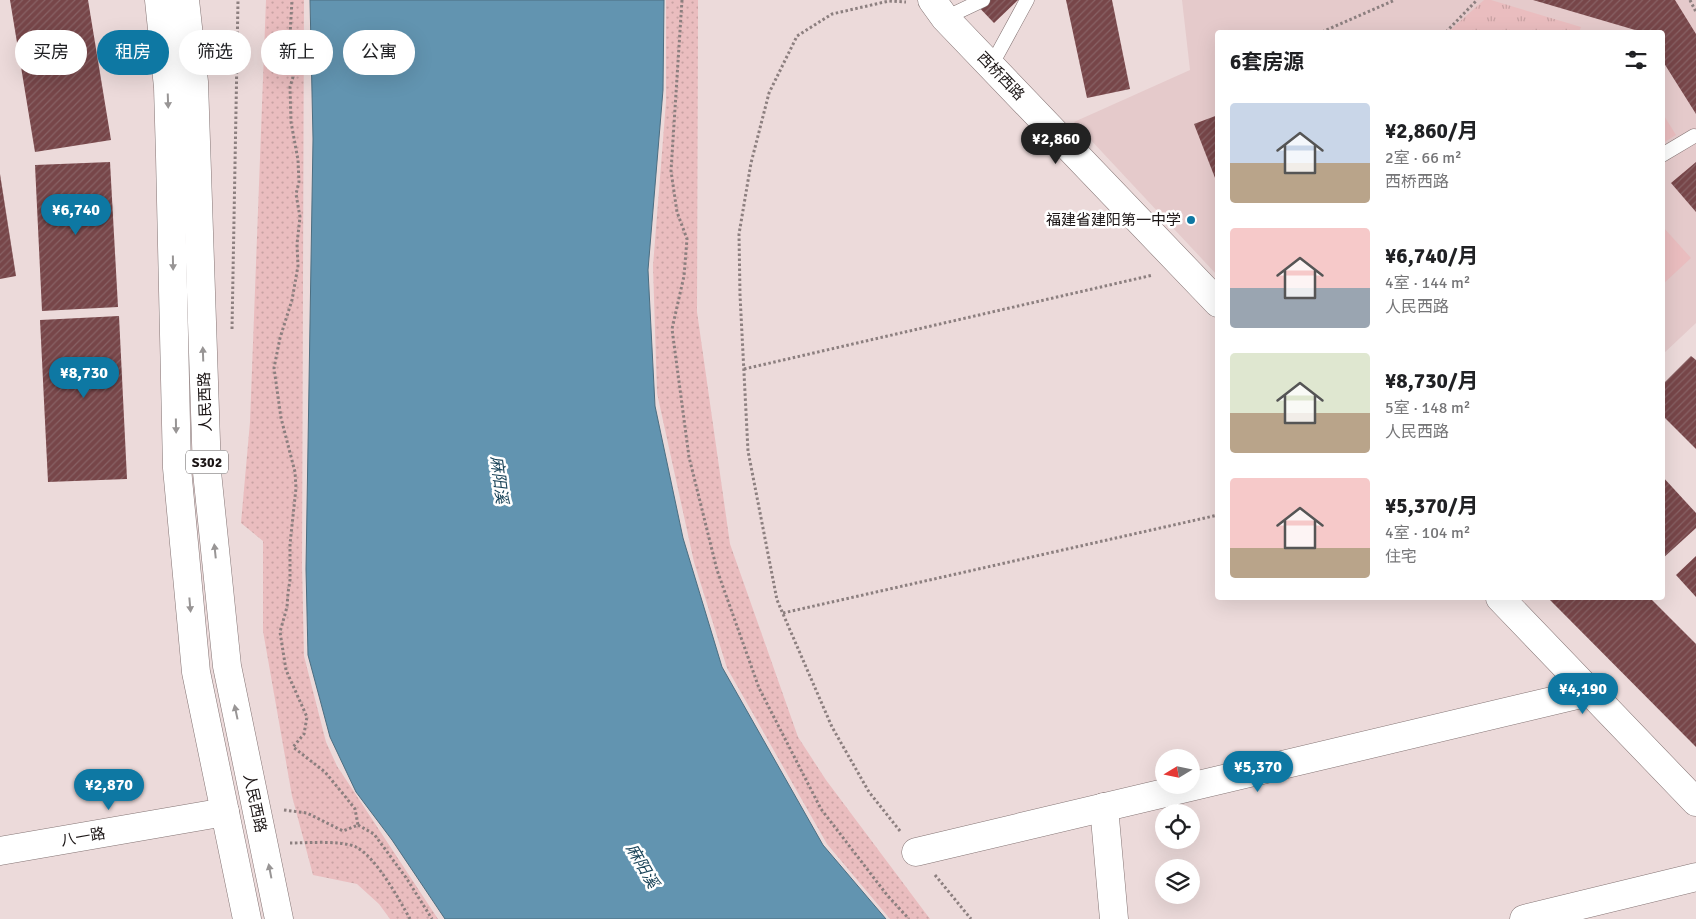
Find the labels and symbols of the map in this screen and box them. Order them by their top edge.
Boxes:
street label: 西桥西路 [974,48,1028,104]
one-way arrow [164,93,172,109]
pin: ¥2,860 [1015,122,1097,165]
pin: ¥6,740 [35,194,117,236]
place label: 福建省建阳第一中学 [1046,211,1181,229]
marker: 福建省建阳第一中学 [1185,214,1197,226]
one-way arrow [169,255,177,271]
one-way arrow [199,346,207,362]
pin: ¥8,730 [43,356,125,399]
street label: 人民西路 [195,372,215,432]
one-way arrow [172,418,180,434]
road number: S302 [186,451,228,474]
water label: 麻阳溪 [486,455,512,507]
one-way arrow [211,543,219,559]
one-way arrow [186,597,194,613]
pin: ¥4,190 [1542,672,1624,715]
one-way arrow [232,704,240,720]
north arrow [1155,749,1200,794]
pin: ¥5,370 [1217,750,1299,793]
pin: ¥2,870 [68,768,150,811]
street label: 人民西路 [240,772,270,834]
street label: 八一路 [59,824,107,850]
water label: 麻阳溪 [621,840,664,894]
one-way arrow [265,863,273,879]

